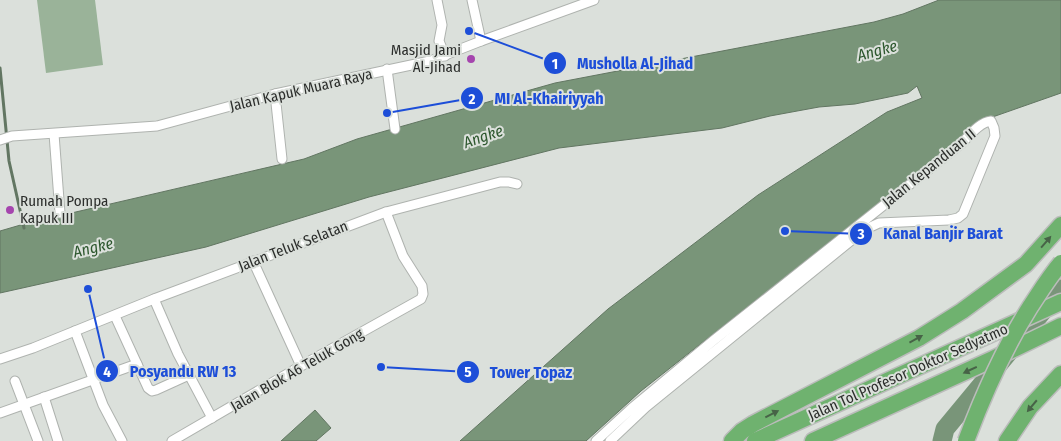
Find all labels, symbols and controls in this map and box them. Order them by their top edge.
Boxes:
water label: Angke [854,36,900,65]
place label: Masjid Jami Al-Jihad [391,41,461,76]
callout: Musholla Al-Jihad [542,48,703,79]
marker: Masjid Jami Al-Jihad [465,53,477,65]
text: Musholla Al-Jihad [577,54,693,73]
text: 1 [552,55,558,73]
street label: Jalan Kapuk Muara Raya [228,65,374,115]
callout: MI Al-Khairiyyah [460,83,614,114]
text: MI Al-Khairiyyah [494,89,604,108]
text: 2 [468,90,476,108]
water label: Angke [460,121,506,152]
street label: Jalan Kepanduan II [879,125,979,211]
place label: Rumah Pompa Kapuk III [20,192,108,227]
marker: Rumah Pompa Kapuk III [4,204,16,216]
street label: Jalan Teluk Selatan [236,217,350,275]
callout: Kanal Banjir Barat [848,218,1013,249]
text: Kanal Banjir Barat [883,224,1003,243]
text: 3 [856,225,865,243]
water label: Angke [70,233,115,262]
one-way arrow [1040,237,1052,249]
street label: Jalan Tol Profesor Doktor Sedyatmo [805,320,1011,424]
street label: Jalan Blok A6 Teluk Gong [227,325,367,415]
one-way arrow [910,334,923,343]
callout: Posyandu RW 13 [95,356,246,387]
callout: Tower Topaz [455,356,583,387]
text: Posyandu RW 13 [130,362,237,381]
text: 4 [103,363,111,381]
text: 5 [464,363,472,381]
text: Tower Topaz [490,363,573,382]
one-way arrow [963,366,977,374]
one-way arrow [1026,399,1037,412]
one-way arrow [765,409,779,417]

